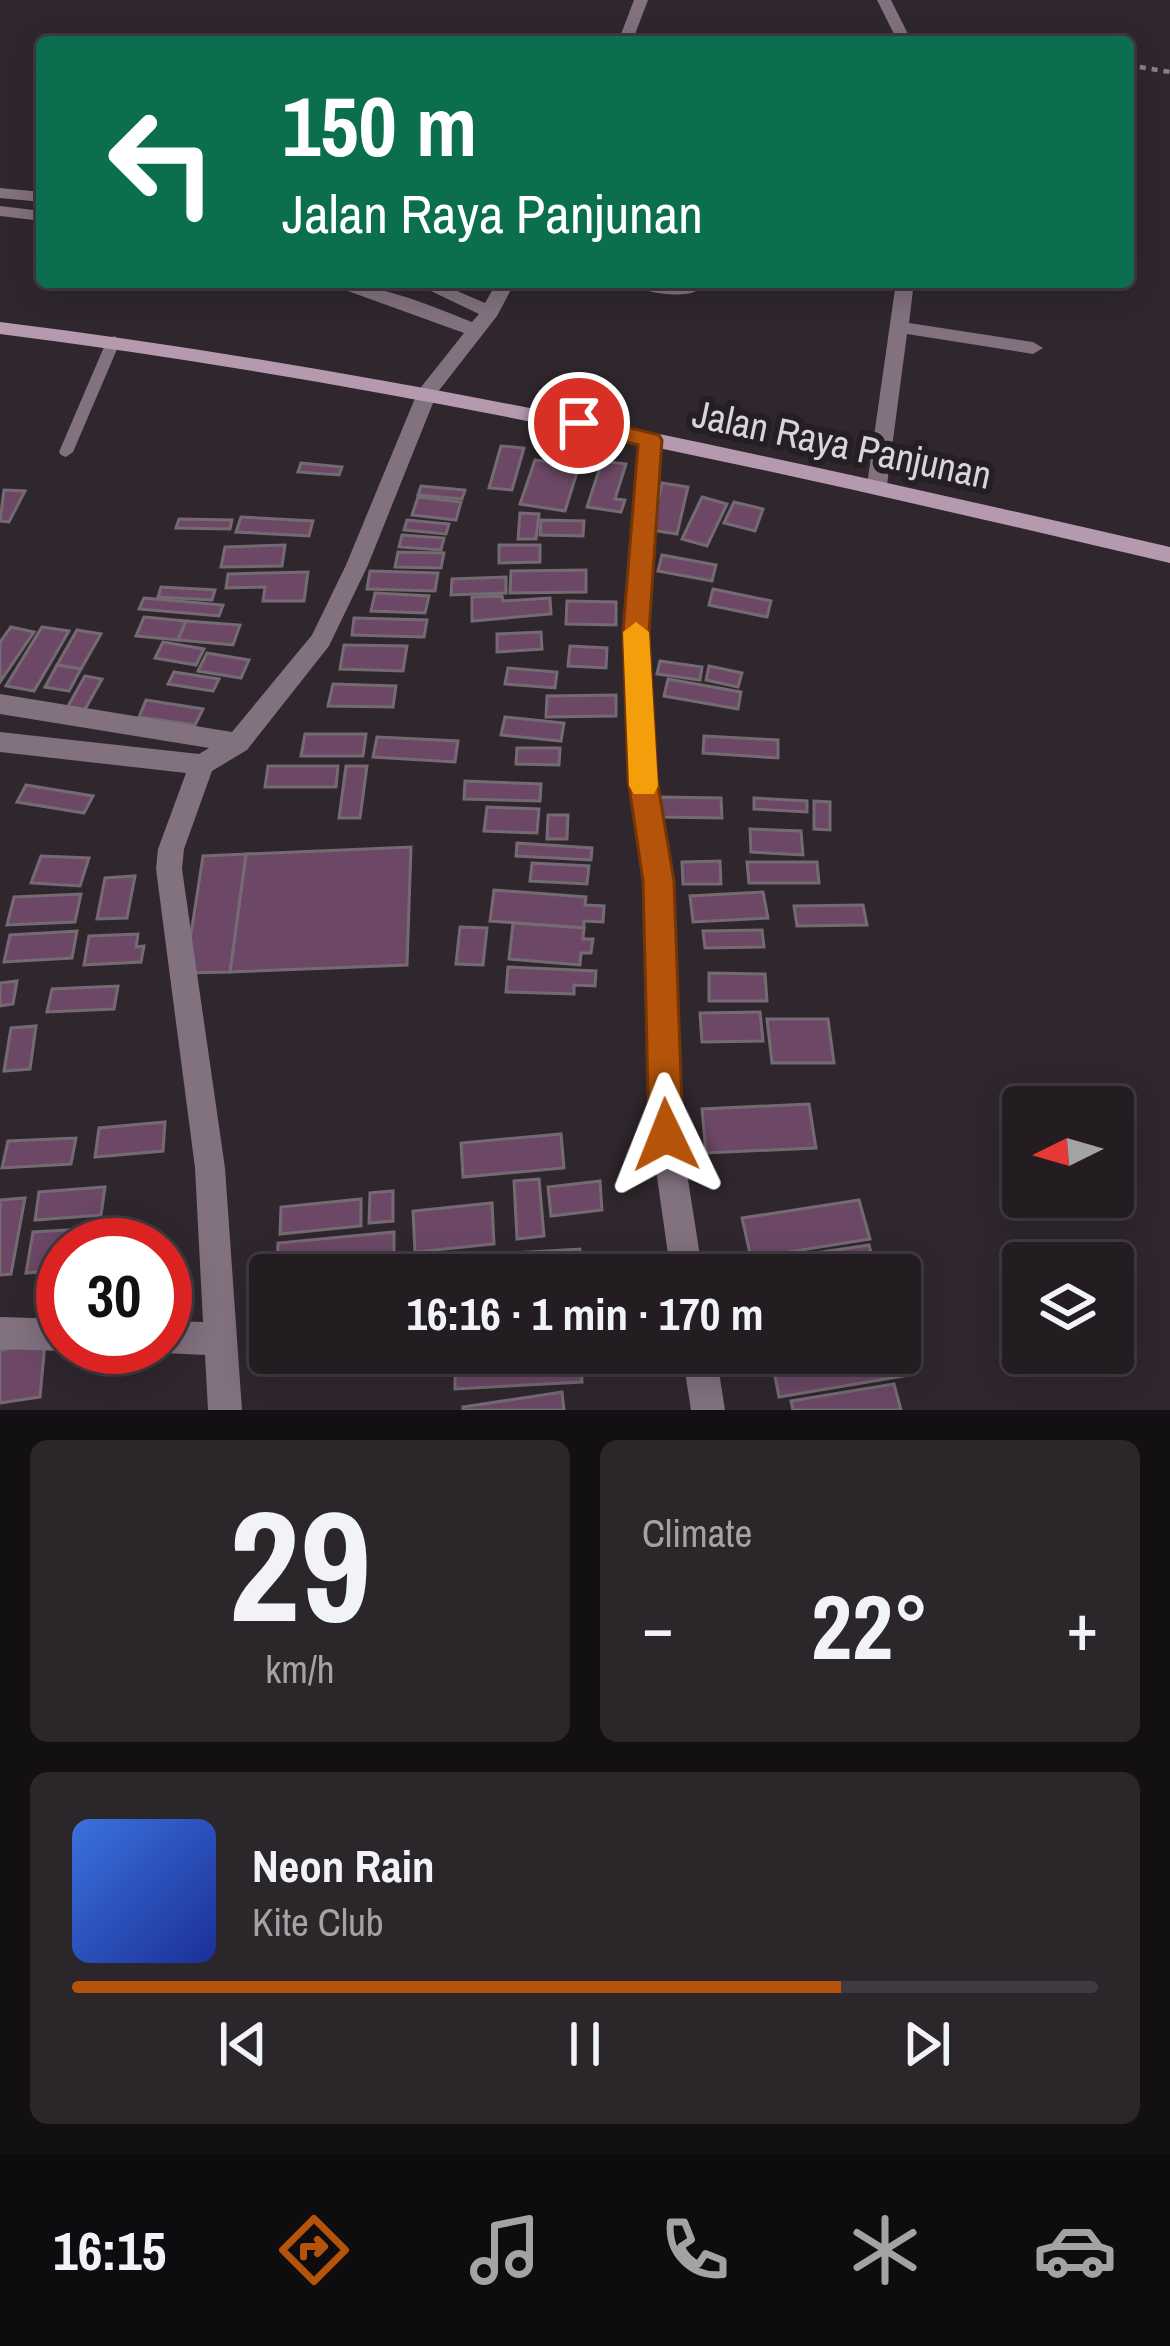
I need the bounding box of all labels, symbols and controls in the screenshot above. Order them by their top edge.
text: 150 m [282,69,477,182]
icon: left [84,84,240,240]
text: Jalan Raya Panjunan [282,177,703,250]
pin [528,372,630,474]
street label: Jalan Raya Panjunan [688,387,996,501]
icon: arrive [546,390,612,456]
position arrow [603,1072,729,1198]
north arrow [1002,1086,1134,1218]
map controls [1002,1086,1134,1374]
speed limit sign: 30 [36,1218,192,1374]
button: layers [1002,1242,1134,1374]
text: 16:16 · 1 min · 170 m [407,1283,763,1344]
text: 29 [229,1460,371,1670]
text: Climate [642,1507,752,1559]
text: 22° [811,1566,929,1687]
text: − [642,1582,674,1671]
text: + [1066,1582,1098,1671]
text: km/h [265,1643,335,1695]
text: Neon Rain [252,1835,434,1896]
text: Kite Club [252,1896,384,1948]
icon: previous [210,2011,276,2077]
icon: pause [552,2011,618,2077]
icon: next [894,2011,960,2077]
icon: directions [272,2208,356,2292]
icon: music [463,2208,547,2292]
icon: phone [653,2208,737,2292]
icon: climate [843,2208,927,2292]
icon: car [1033,2208,1117,2292]
text: 16:15 [53,2214,166,2287]

